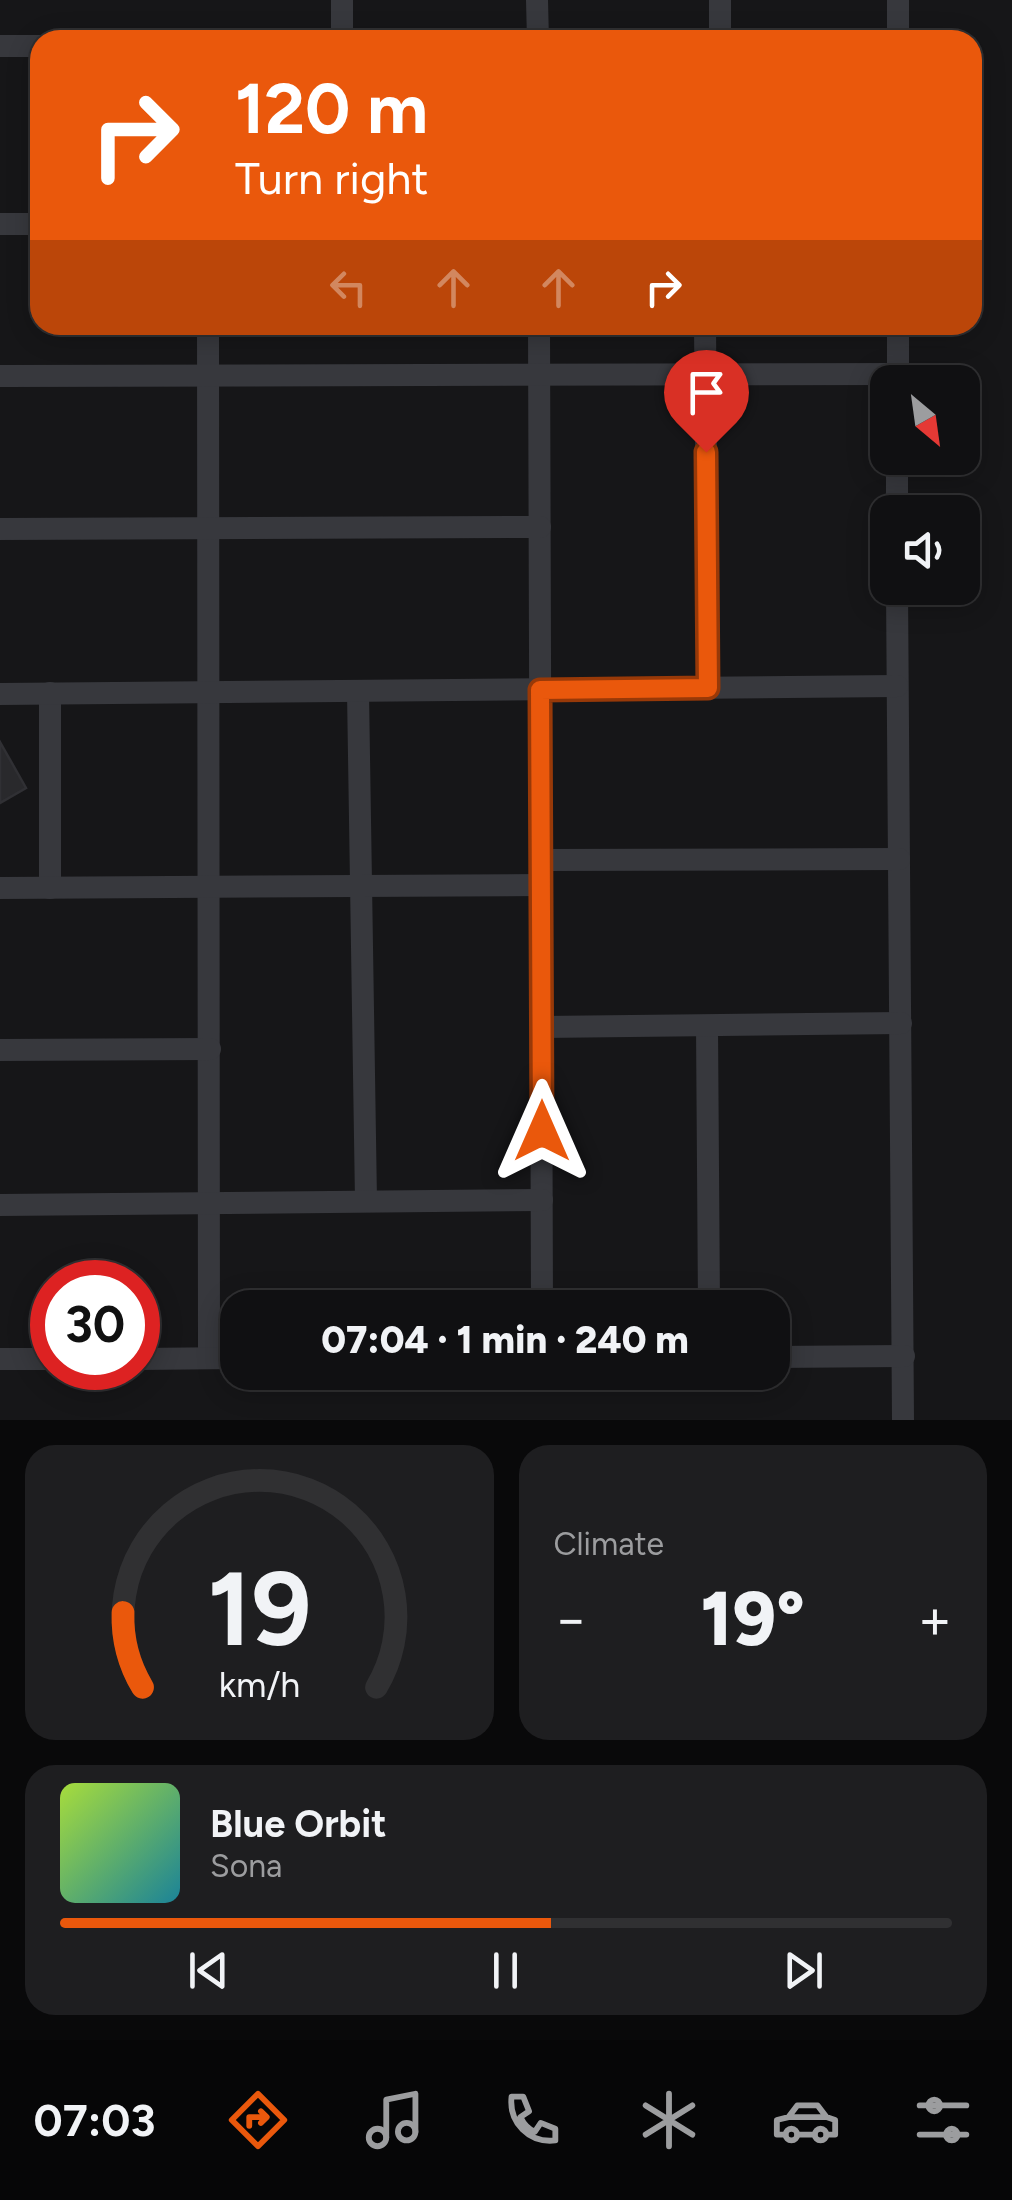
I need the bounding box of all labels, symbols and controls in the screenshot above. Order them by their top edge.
text: 120 m [235,66,428,151]
icon: right [70,70,200,200]
text: Turn right [235,151,428,205]
icon: left [321,260,376,315]
icon: ahead [426,260,481,315]
icon: ahead [531,260,586,315]
icon: right [636,260,691,315]
pin [664,350,749,453]
icon: arrive [679,365,734,420]
north arrow [870,365,980,475]
map controls [870,365,980,605]
button: sound [870,495,980,605]
position arrow [490,1079,594,1183]
speed limit sign: 30 [30,1260,160,1390]
text: 07:04 · 1 min · 240 m [321,1317,689,1363]
text: Climate [554,1525,664,1563]
text: 19 [207,1546,311,1671]
text: 19° [700,1574,805,1664]
text: − [554,1586,588,1652]
text: + [918,1586,952,1652]
text: km/h [218,1663,300,1706]
text: Blue Orbit [210,1801,386,1847]
text: Sona [210,1847,282,1885]
icon: previous [181,1943,236,1998]
icon: pause [478,1943,533,1998]
icon: next [776,1943,831,1998]
icon: directions [223,2085,293,2155]
icon: music [360,2085,430,2155]
icon: phone [497,2085,567,2155]
icon: climate [634,2085,704,2155]
icon: car [771,2085,841,2155]
icon: filters [908,2085,978,2155]
text: 07:03 [34,2093,155,2147]

